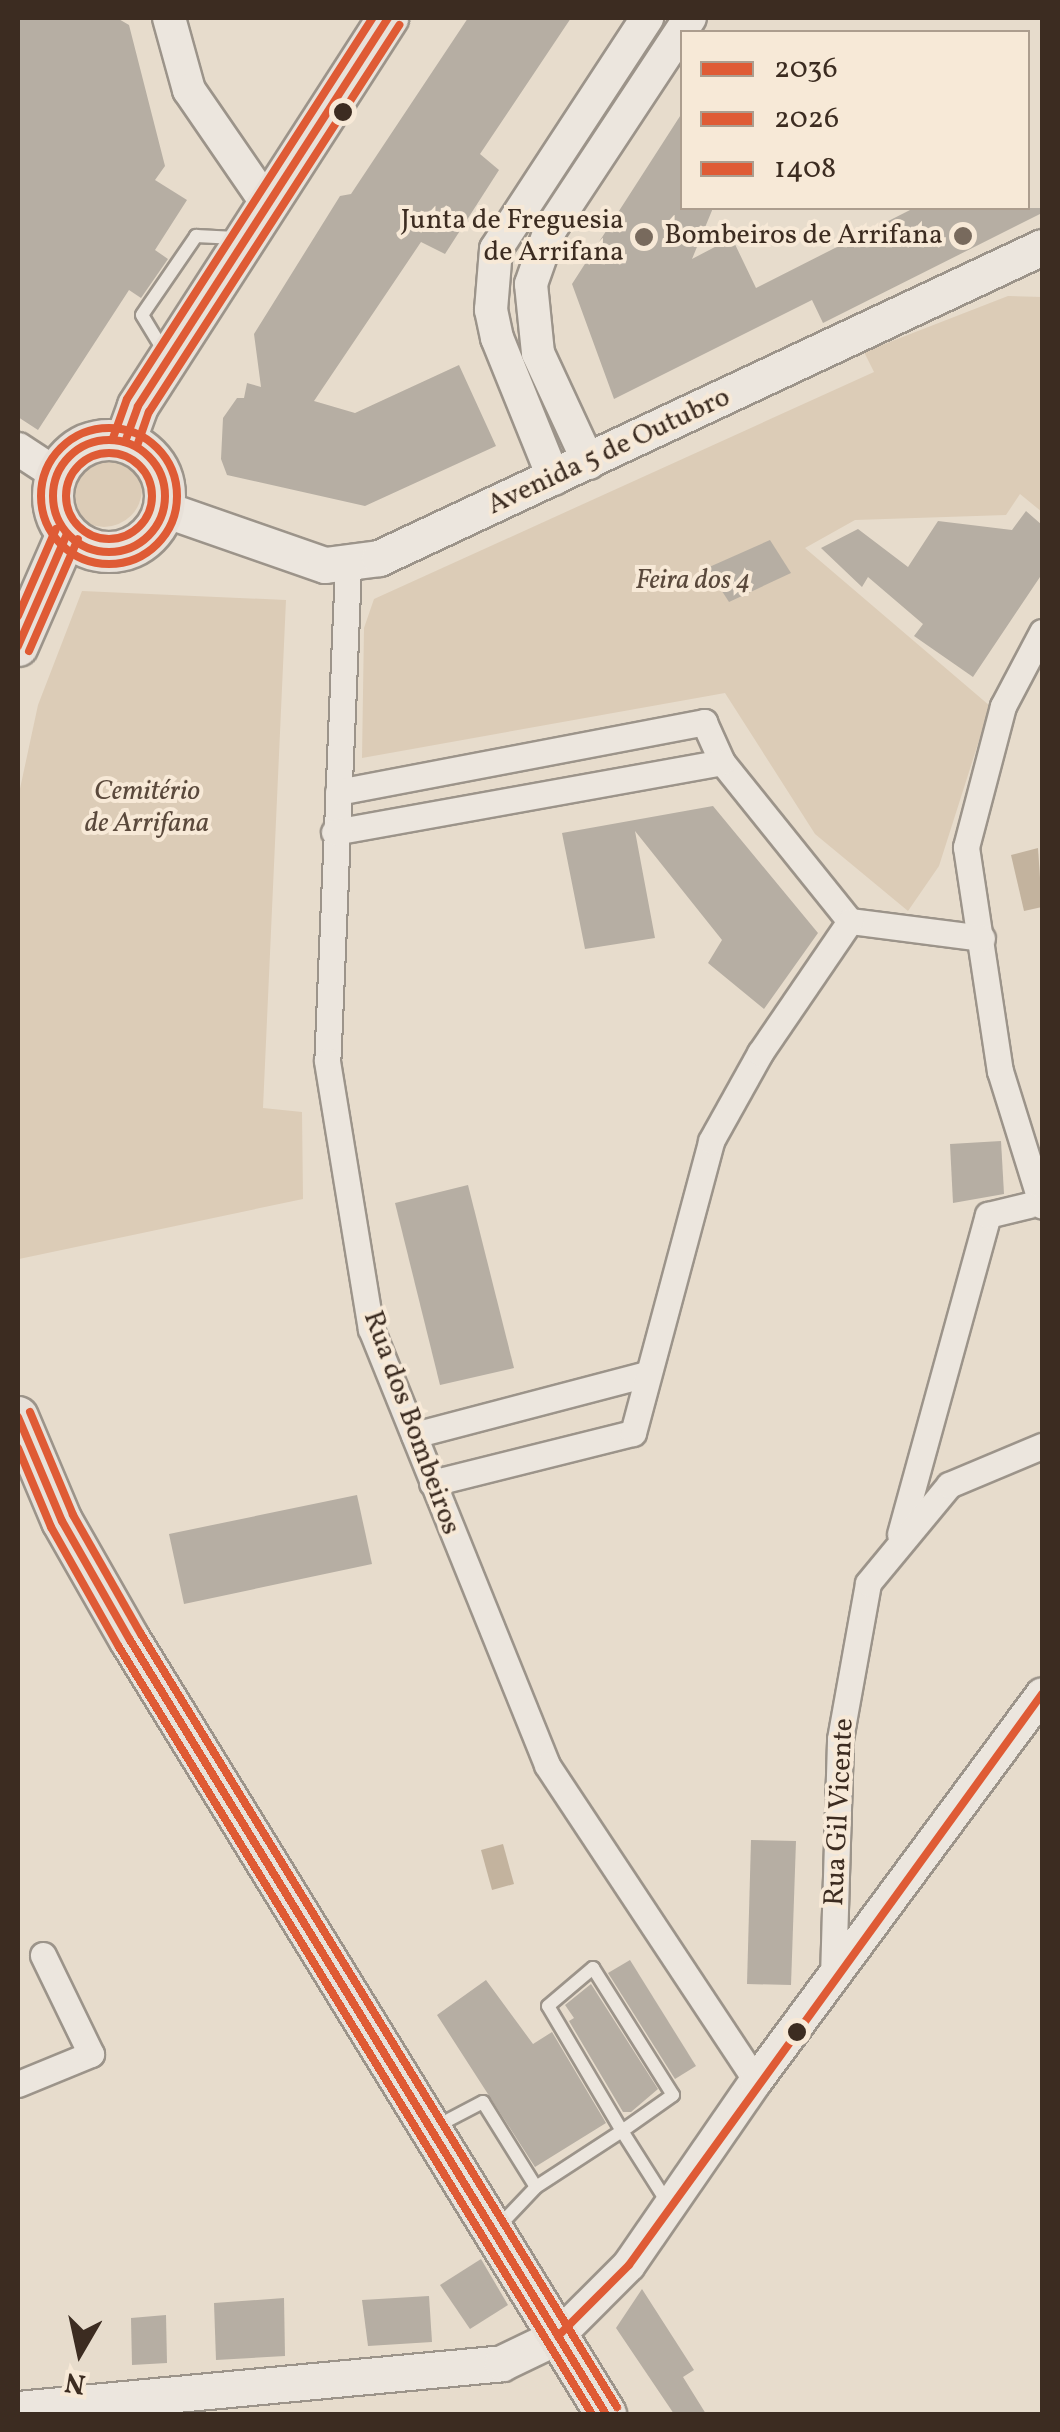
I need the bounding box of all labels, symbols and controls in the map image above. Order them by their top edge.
legend [680,30,1030,210]
text: 2036 [774,48,838,90]
text: 2026 [774,98,839,140]
unlabelled marker [333,102,353,122]
text: 1408 [774,148,836,190]
place label: Junta de Freguesia de Arrifana [401,204,624,270]
place label: Bombeiros de Arrifana [664,219,943,253]
marker: Bombeiros de Arrifana [952,225,974,247]
marker: Junta de Freguesia de Arrifana [633,226,655,248]
street label: Avenida 5 de Outubro [482,381,736,523]
park label: Feira dos 4 [635,564,751,598]
park label: Cemitério de Arrifana [85,775,209,841]
street label: Rua dos Bombeiros [355,1307,467,1539]
street label: Rua Gil Vicente [818,1717,862,1907]
unlabelled marker [787,2022,807,2042]
north arrow [30,2302,130,2402]
text: N [62,2361,88,2403]

